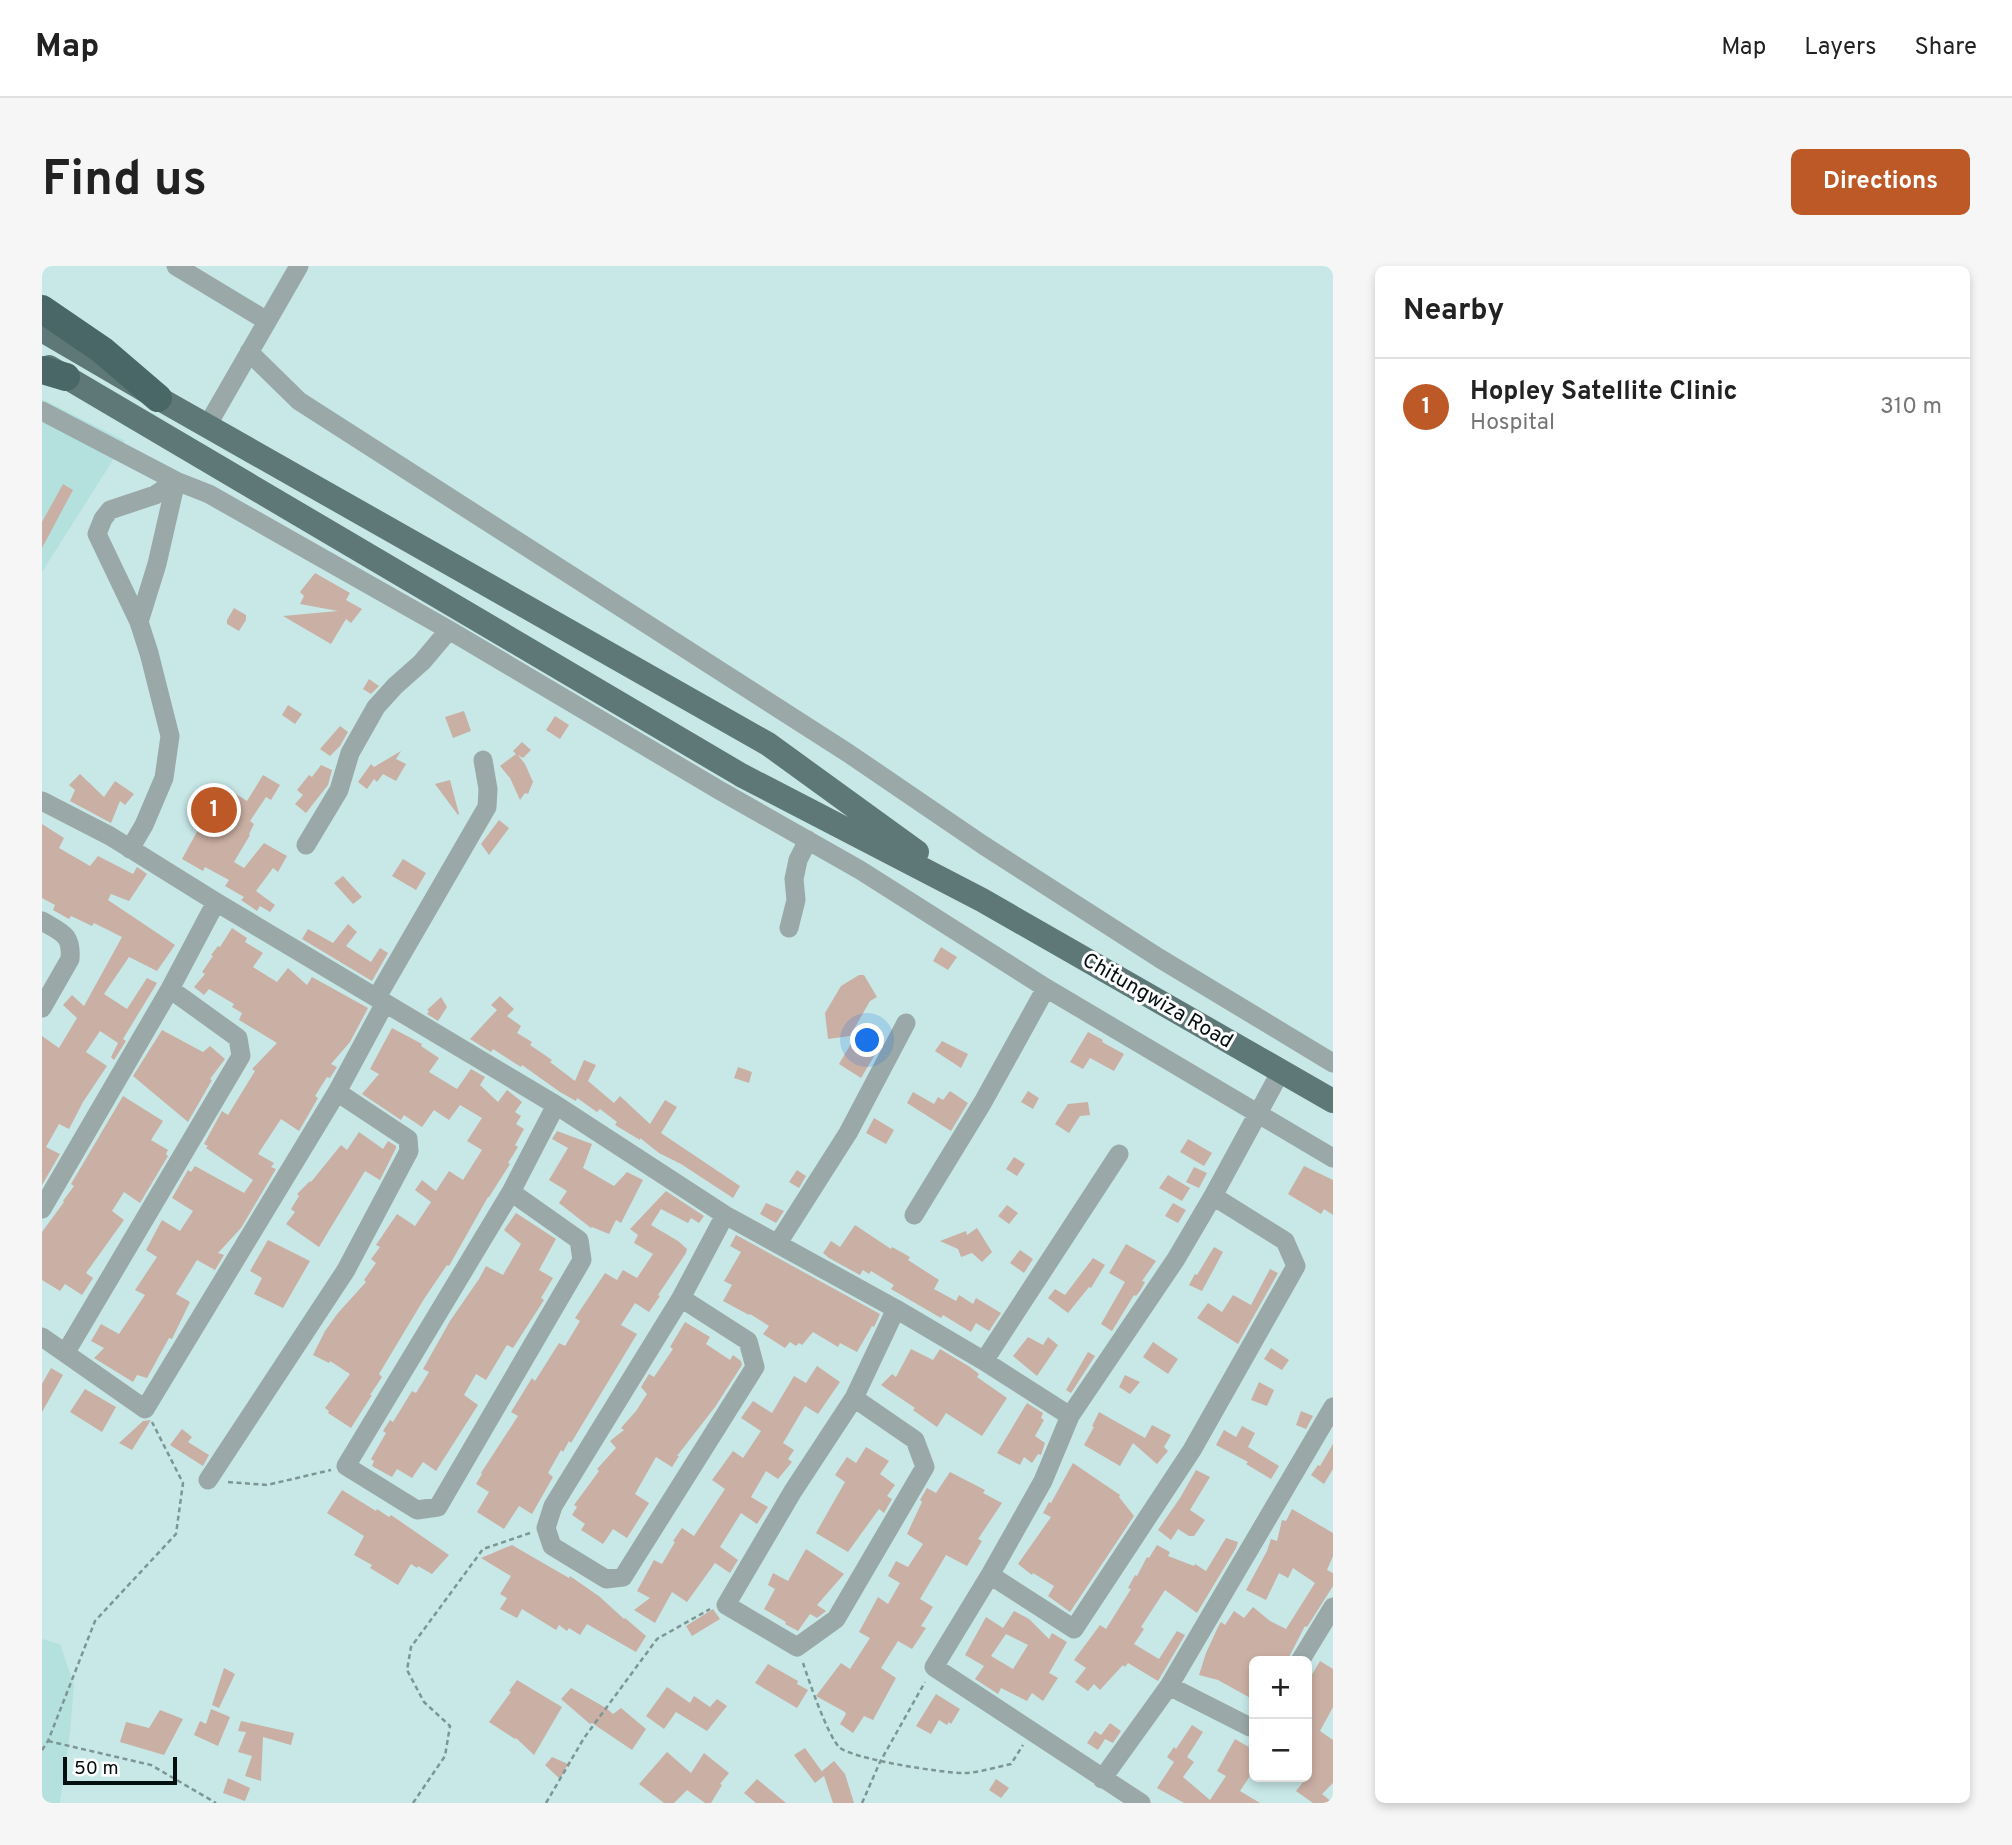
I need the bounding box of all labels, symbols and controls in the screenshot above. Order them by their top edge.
text: Map [35,27,99,69]
text: Map [1721,33,1766,63]
text: Layers [1804,33,1876,63]
text: Share [1914,33,1977,63]
button: Directions [1791,149,1970,215]
text: Find us [42,151,207,213]
text: Nearby [1403,293,1504,330]
text: Hopley Satellite Clinic [1470,376,1738,409]
text: 1 [1421,393,1431,422]
text: 310 m [1880,393,1942,422]
text: Hospital [1470,409,1555,438]
pin: 1 [191,784,237,836]
street label: Chitungwiza Road [1077,947,1237,1055]
your location [850,1023,884,1057]
map controls [1249,1656,1312,1782]
button: + [1249,1656,1312,1719]
button: − [1249,1719,1312,1782]
scale bar [63,1754,177,1786]
text: 50 m [74,1757,119,1781]

